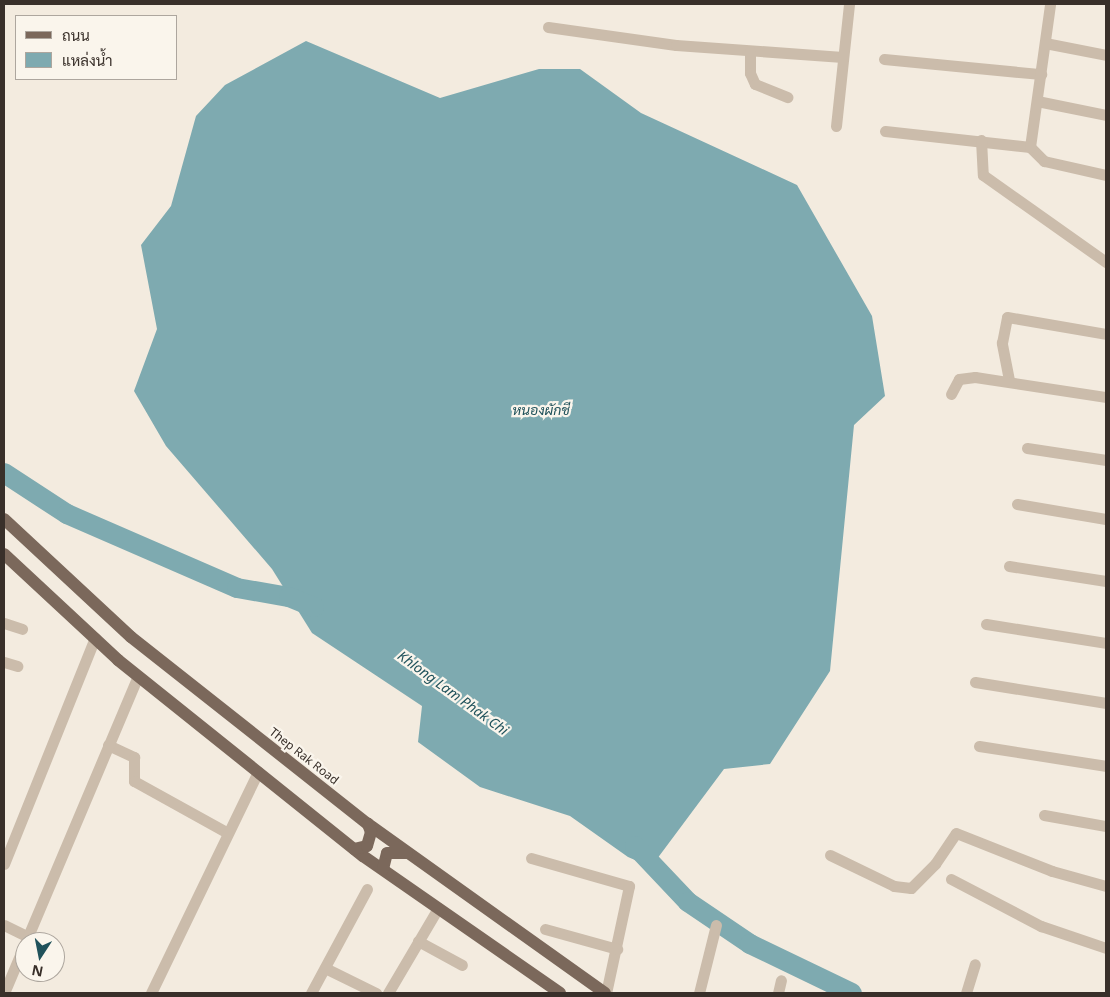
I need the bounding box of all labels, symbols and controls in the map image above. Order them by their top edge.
legend [15,15,178,80]
text: ถนน [62,25,90,45]
text: แหล่งน้ำ [62,50,113,70]
water label: หนองผักชี [512,402,570,418]
water label: Khlong Lam Phak Chi [395,647,511,739]
street label: Thep Rak Road [267,724,341,788]
north arrow [15,932,65,982]
text: N [30,961,45,982]

